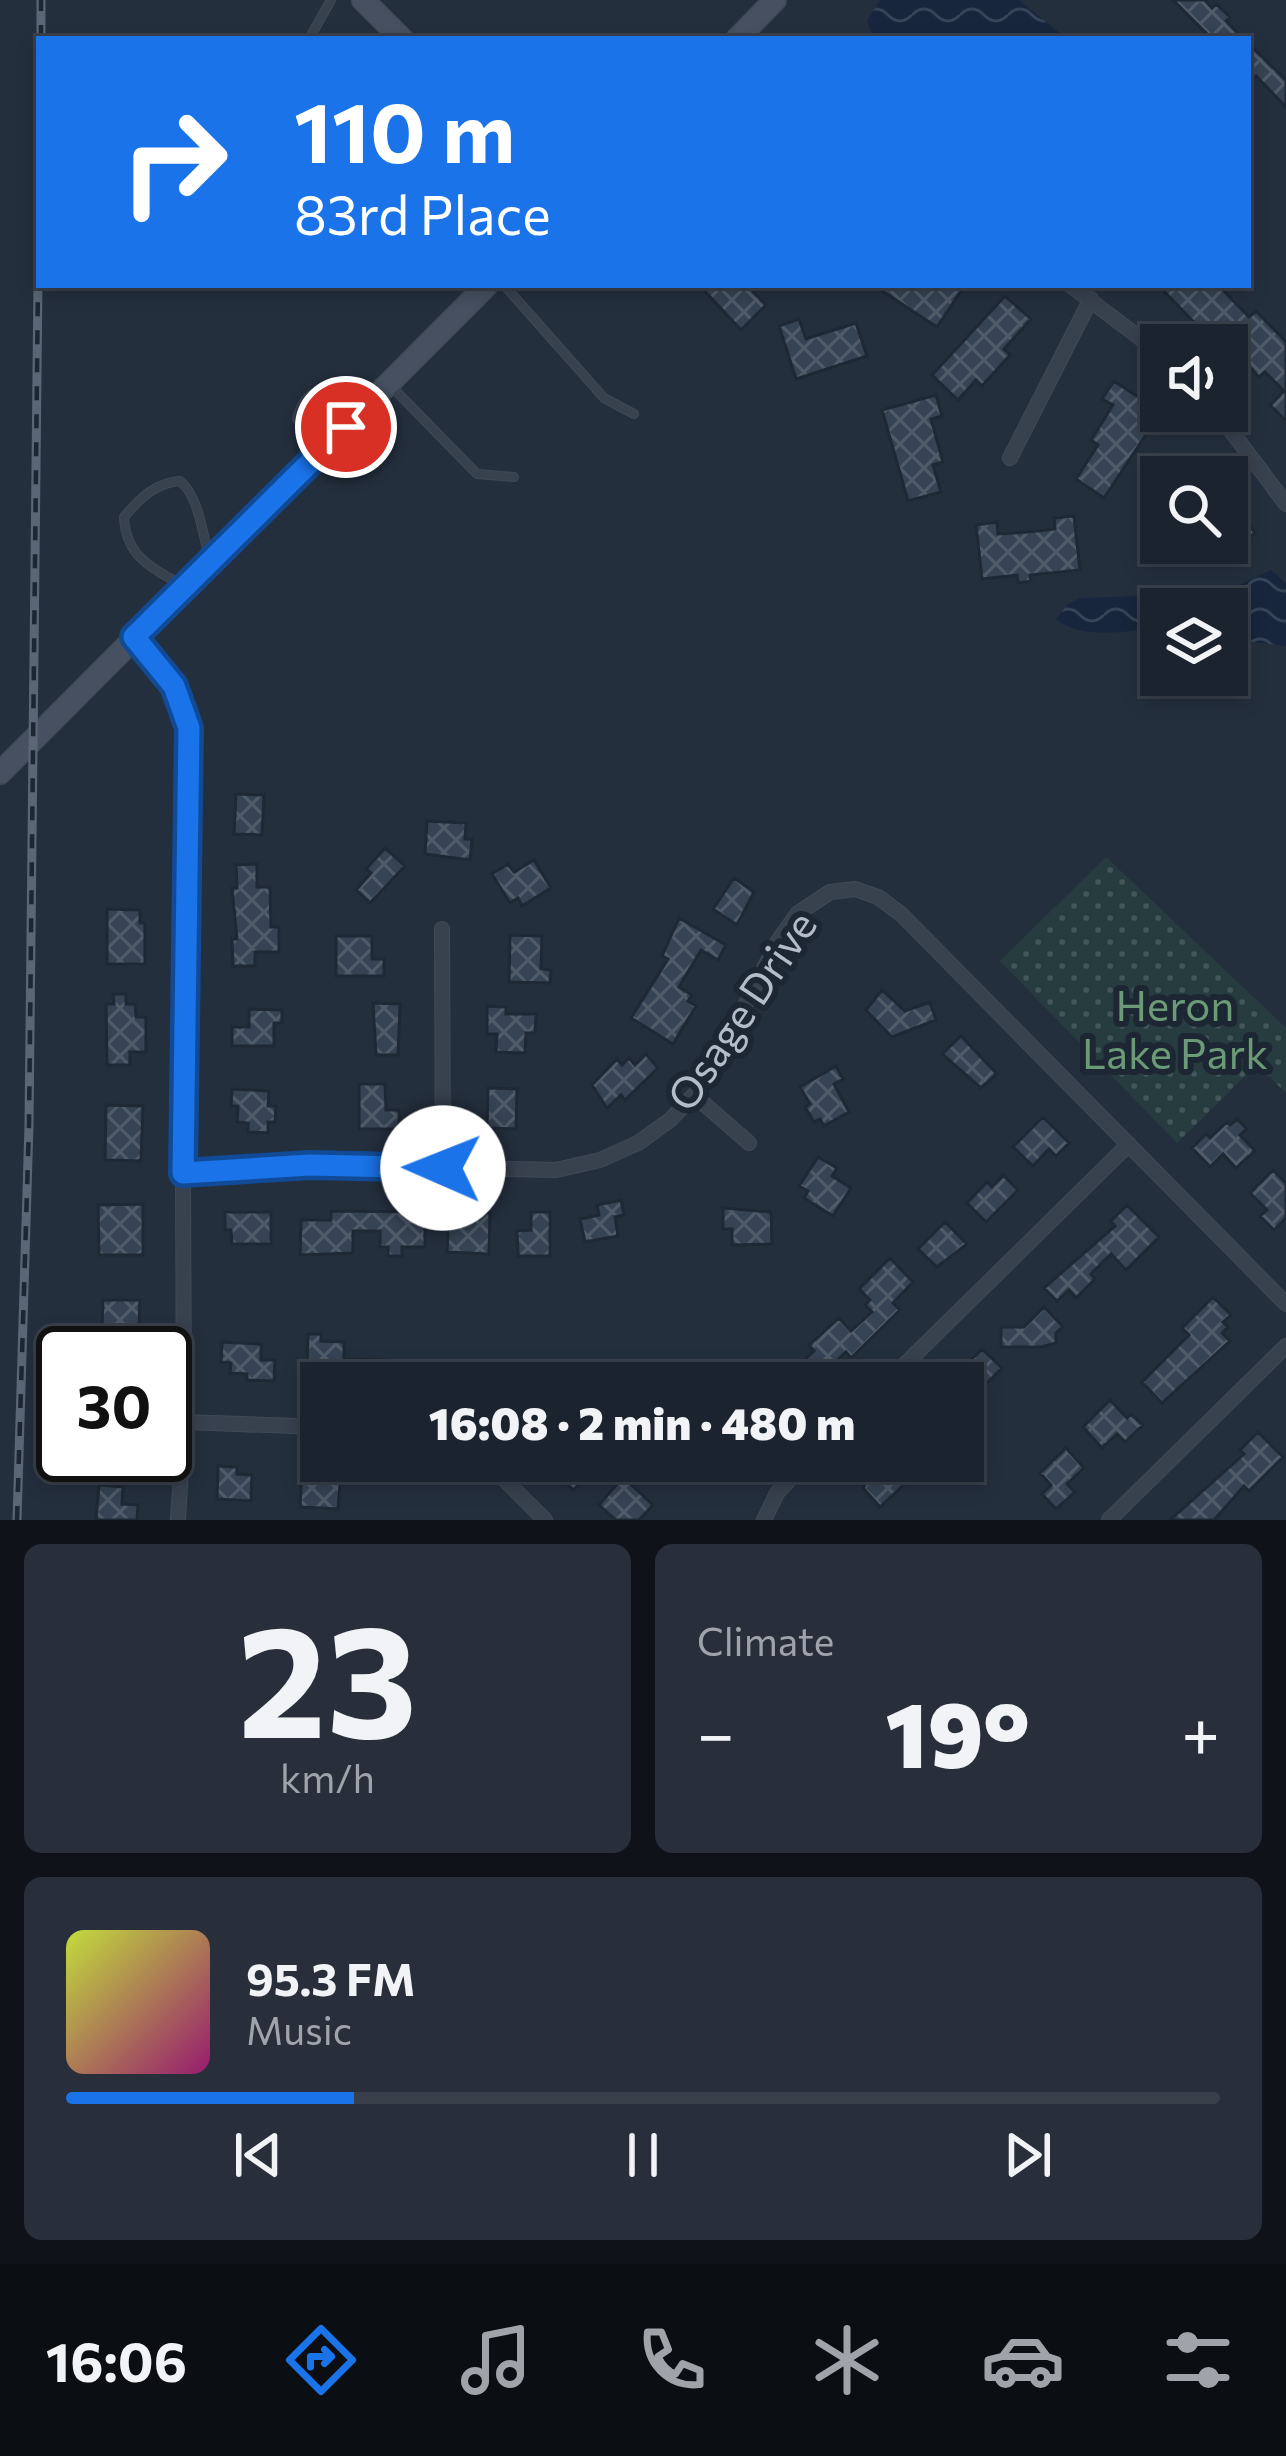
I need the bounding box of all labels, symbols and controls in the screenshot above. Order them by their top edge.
text: 110 m [294,78,515,180]
icon: right [96,84,252,240]
text: 83rd Place [294,180,551,246]
map controls [1140,324,1248,696]
button: sound [1140,324,1248,432]
pin [295,376,397,478]
icon: arrive [313,394,379,460]
button: search [1140,456,1248,564]
button: layers [1140,588,1248,696]
street label: Osage Drive [655,900,826,1120]
park label: Heron Lake Park [1082,978,1268,1078]
position arrow [380,1105,506,1231]
speed limit sign: 30 [36,1326,192,1482]
text: 16:08 · 2 min · 480 m [429,1394,855,1449]
text: 23 [238,1579,417,1770]
text: Climate [697,1616,834,1664]
text: 19° [886,1676,1030,1787]
text: − [697,1691,735,1772]
text: + [1181,1691,1220,1772]
text: km/h [280,1753,375,1801]
text: 95.3 FM [246,1950,415,2005]
text: Music [246,2005,352,2053]
icon: previous [225,2122,291,2188]
icon: pause [610,2122,676,2188]
icon: next [995,2122,1061,2188]
icon: directions [279,2318,363,2402]
icon: music [454,2318,538,2402]
icon: phone [630,2318,714,2402]
icon: climate [805,2318,889,2402]
icon: car [981,2318,1065,2402]
icon: filters [1156,2318,1240,2402]
text: 16:06 [46,2327,187,2393]

